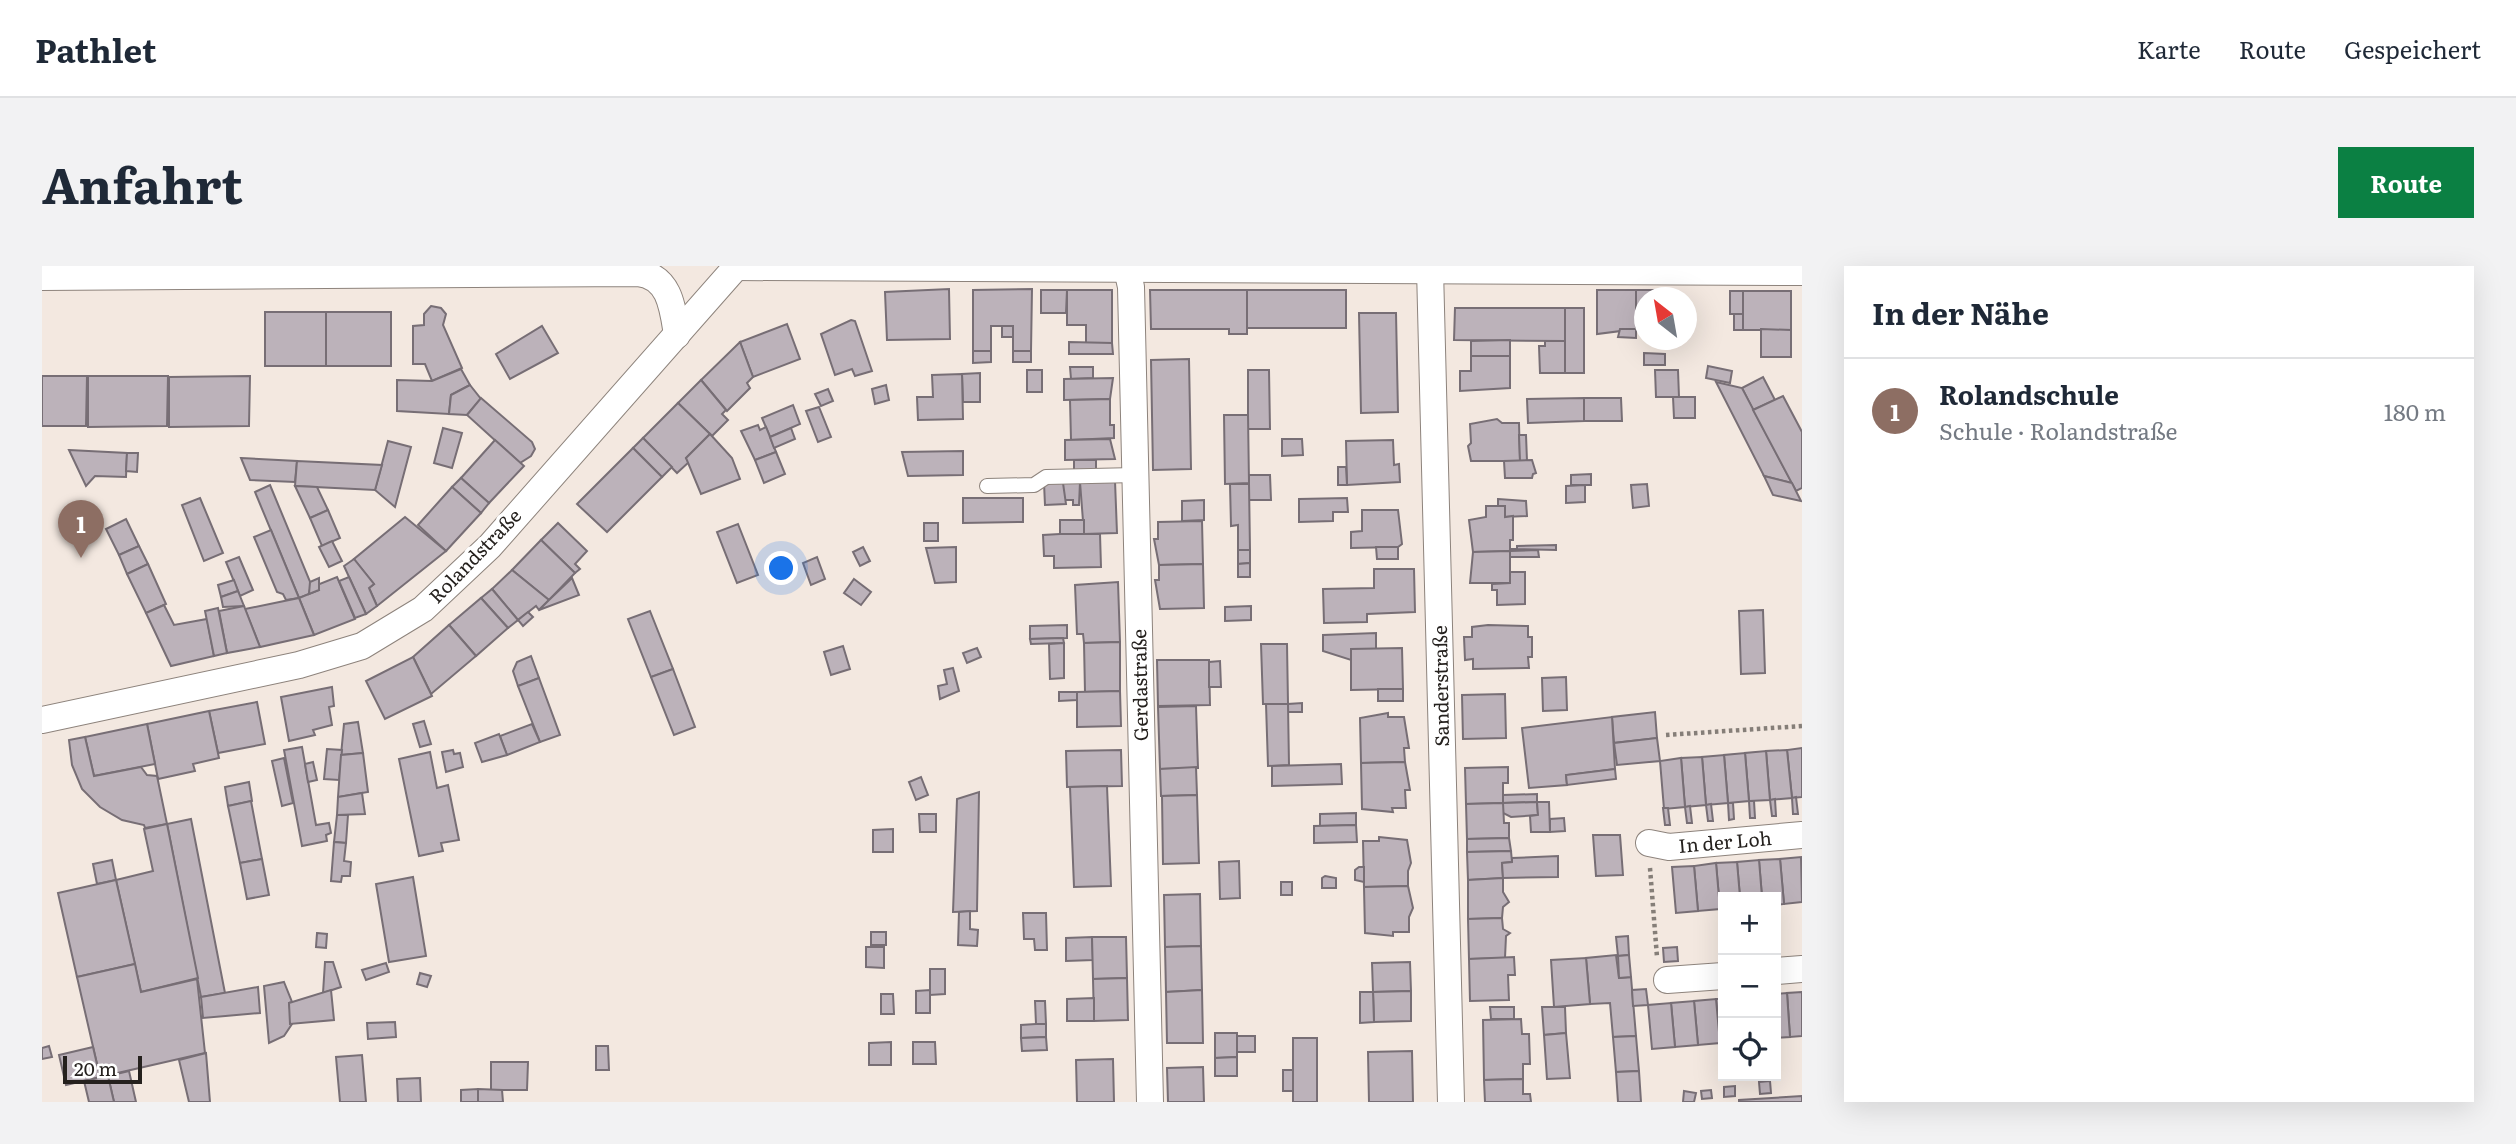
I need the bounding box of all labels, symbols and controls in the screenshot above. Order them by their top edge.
text: Pathlet [35,24,156,73]
text: Karte [2137,31,2201,66]
text: Route [2239,31,2306,66]
text: Gespeichert [2344,31,2481,66]
text: Anfahrt [42,146,243,219]
button: Route [2338,147,2474,218]
north arrow [1634,287,1697,350]
text: In der Nähe [1872,290,2049,334]
text: Rolandschule [1939,374,2119,413]
text: 1 [1890,394,1900,428]
text: 180 m [2384,394,2446,428]
text: Schule · Rolandstraße [1939,413,2178,447]
pin: 1 [58,500,104,558]
street label: Rolandstraße [422,502,527,609]
your location [764,551,798,585]
street label: Sanderstraße [1425,625,1455,747]
street label: Gerdastraße [1124,629,1154,741]
street label: In der Loh [1677,823,1773,859]
map controls [1718,892,1781,1081]
button: + [1718,892,1781,955]
button: − [1718,955,1781,1018]
button: locate [1718,1018,1781,1081]
scale bar [63,1053,142,1085]
text: 20 m [74,1054,117,1082]

